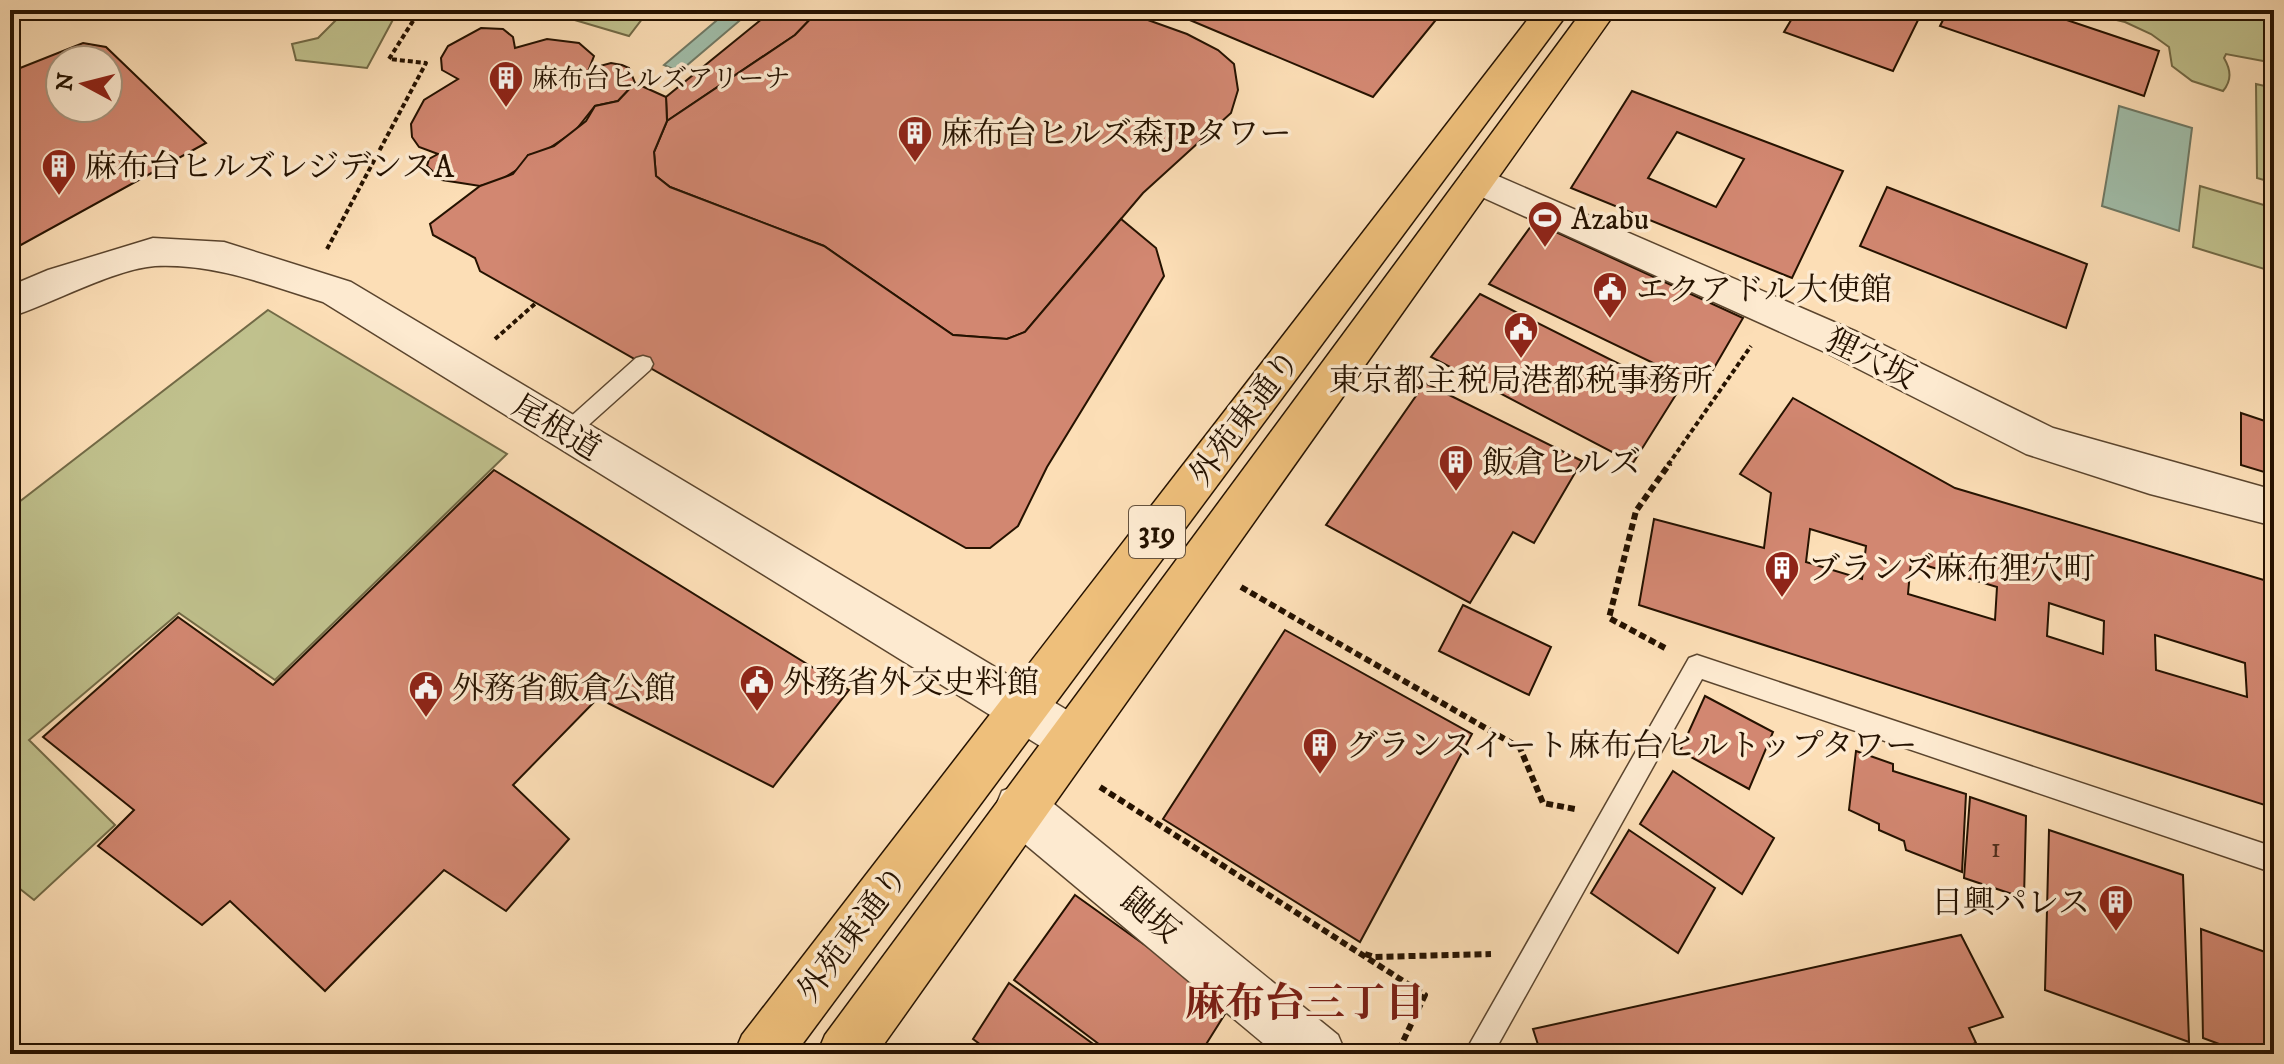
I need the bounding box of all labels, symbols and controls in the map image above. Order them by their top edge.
north arrow [44,44,124,124]
building icon: 麻布台ヒルズアリーナ [487,59,525,109]
place label: 麻布台ヒルズアリーナ [532,63,790,96]
text: N [51,71,80,92]
building icon: 麻布台ヒルズ森JPタワー [896,114,934,164]
place label: 麻布台ヒルズ森JPタワー [941,115,1292,155]
building icon: 麻布台ヒルズレジデンスA [40,147,78,197]
place label: 麻布台ヒルズレジデンスA [85,148,455,188]
sports icon: Azabu [1526,199,1564,249]
place label: Azabu [1571,200,1649,240]
public building icon: エクアドル大使館 [1591,270,1629,320]
place label: エクアドル大使館 [1636,271,1892,311]
public building icon: 東京都主税局港都税事務所 [1502,310,1540,360]
street label: 狸穴坂 [1818,321,1922,399]
street label: 外苑東通り [1181,342,1310,494]
place label: 東京都主税局港都税事務所 [1329,362,1713,402]
street label: 尾根道 [505,387,607,471]
building icon: 飯倉ヒルズ [1437,443,1475,493]
place label: 飯倉ヒルズ [1482,444,1641,484]
road number: 319 [1129,506,1185,558]
building icon: ブランズ麻布狸穴町 [1763,549,1801,599]
place label: ブランズ麻布狸穴町 [1808,550,2095,590]
public building icon: 外務省外交史料館 [738,663,776,713]
place label: 外務省外交史料館 [783,664,1039,704]
public building icon: 外務省飯倉公館 [407,669,445,719]
place label: 外務省飯倉公館 [452,670,676,710]
building icon: グランスイート麻布台ヒルトップタワー [1301,726,1339,776]
place label: グランスイート麻布台ヒルトップタワー [1346,727,1917,767]
house number: 1 [1991,831,2001,866]
street label: 外苑東通り [789,858,918,1010]
street label: 鼬坂 [1112,881,1187,952]
building icon: 日興パレス [2097,883,2135,933]
place label: 日興パレス [1931,884,2090,924]
district label: 麻布台三丁目 [1185,980,1425,1030]

